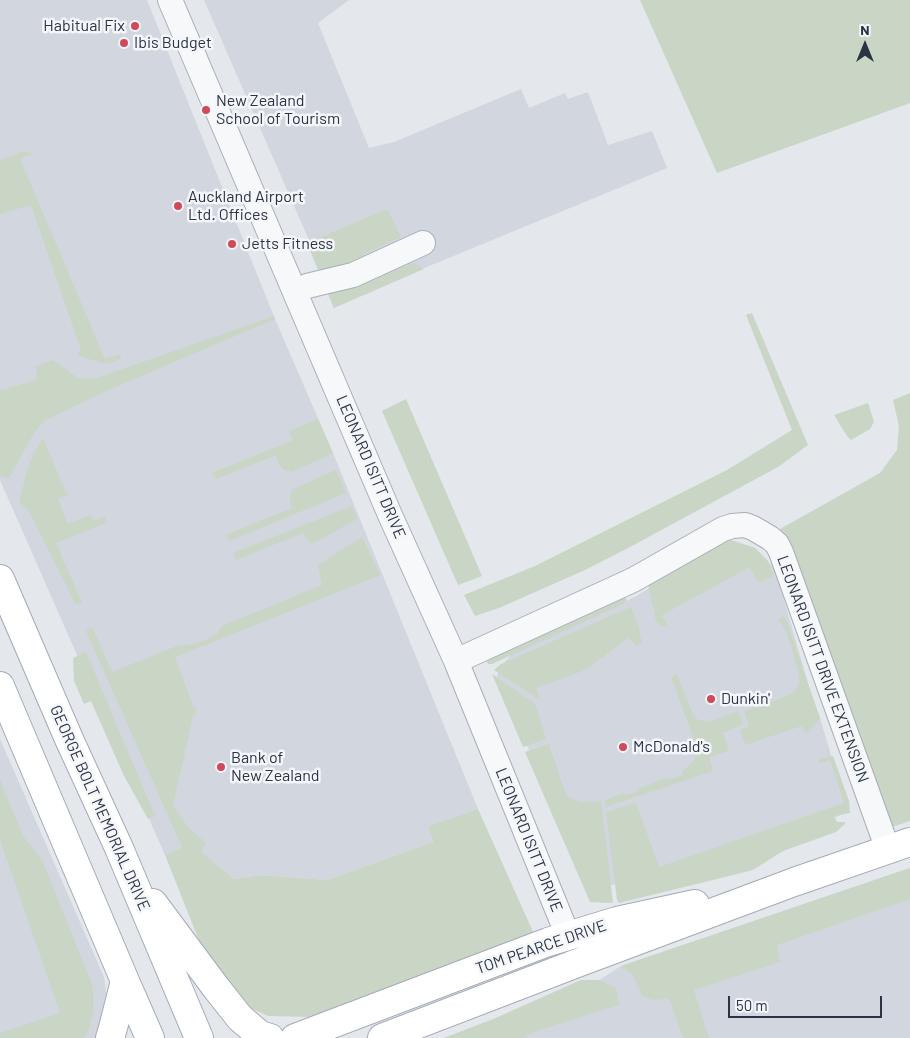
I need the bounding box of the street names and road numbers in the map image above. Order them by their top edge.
street label: LEONARD ISITT DRIVE [332,392,410,542]
street label: LEONARD ISITT DRIVE EXTENSION [773,553,873,785]
street label: GEORGE BOLT MEMORIAL DRIVE [46,702,154,914]
street label: LEONARD ISITT DRIVE [491,765,567,915]
street label: TOM PEARCE DRIVE [473,916,609,978]

